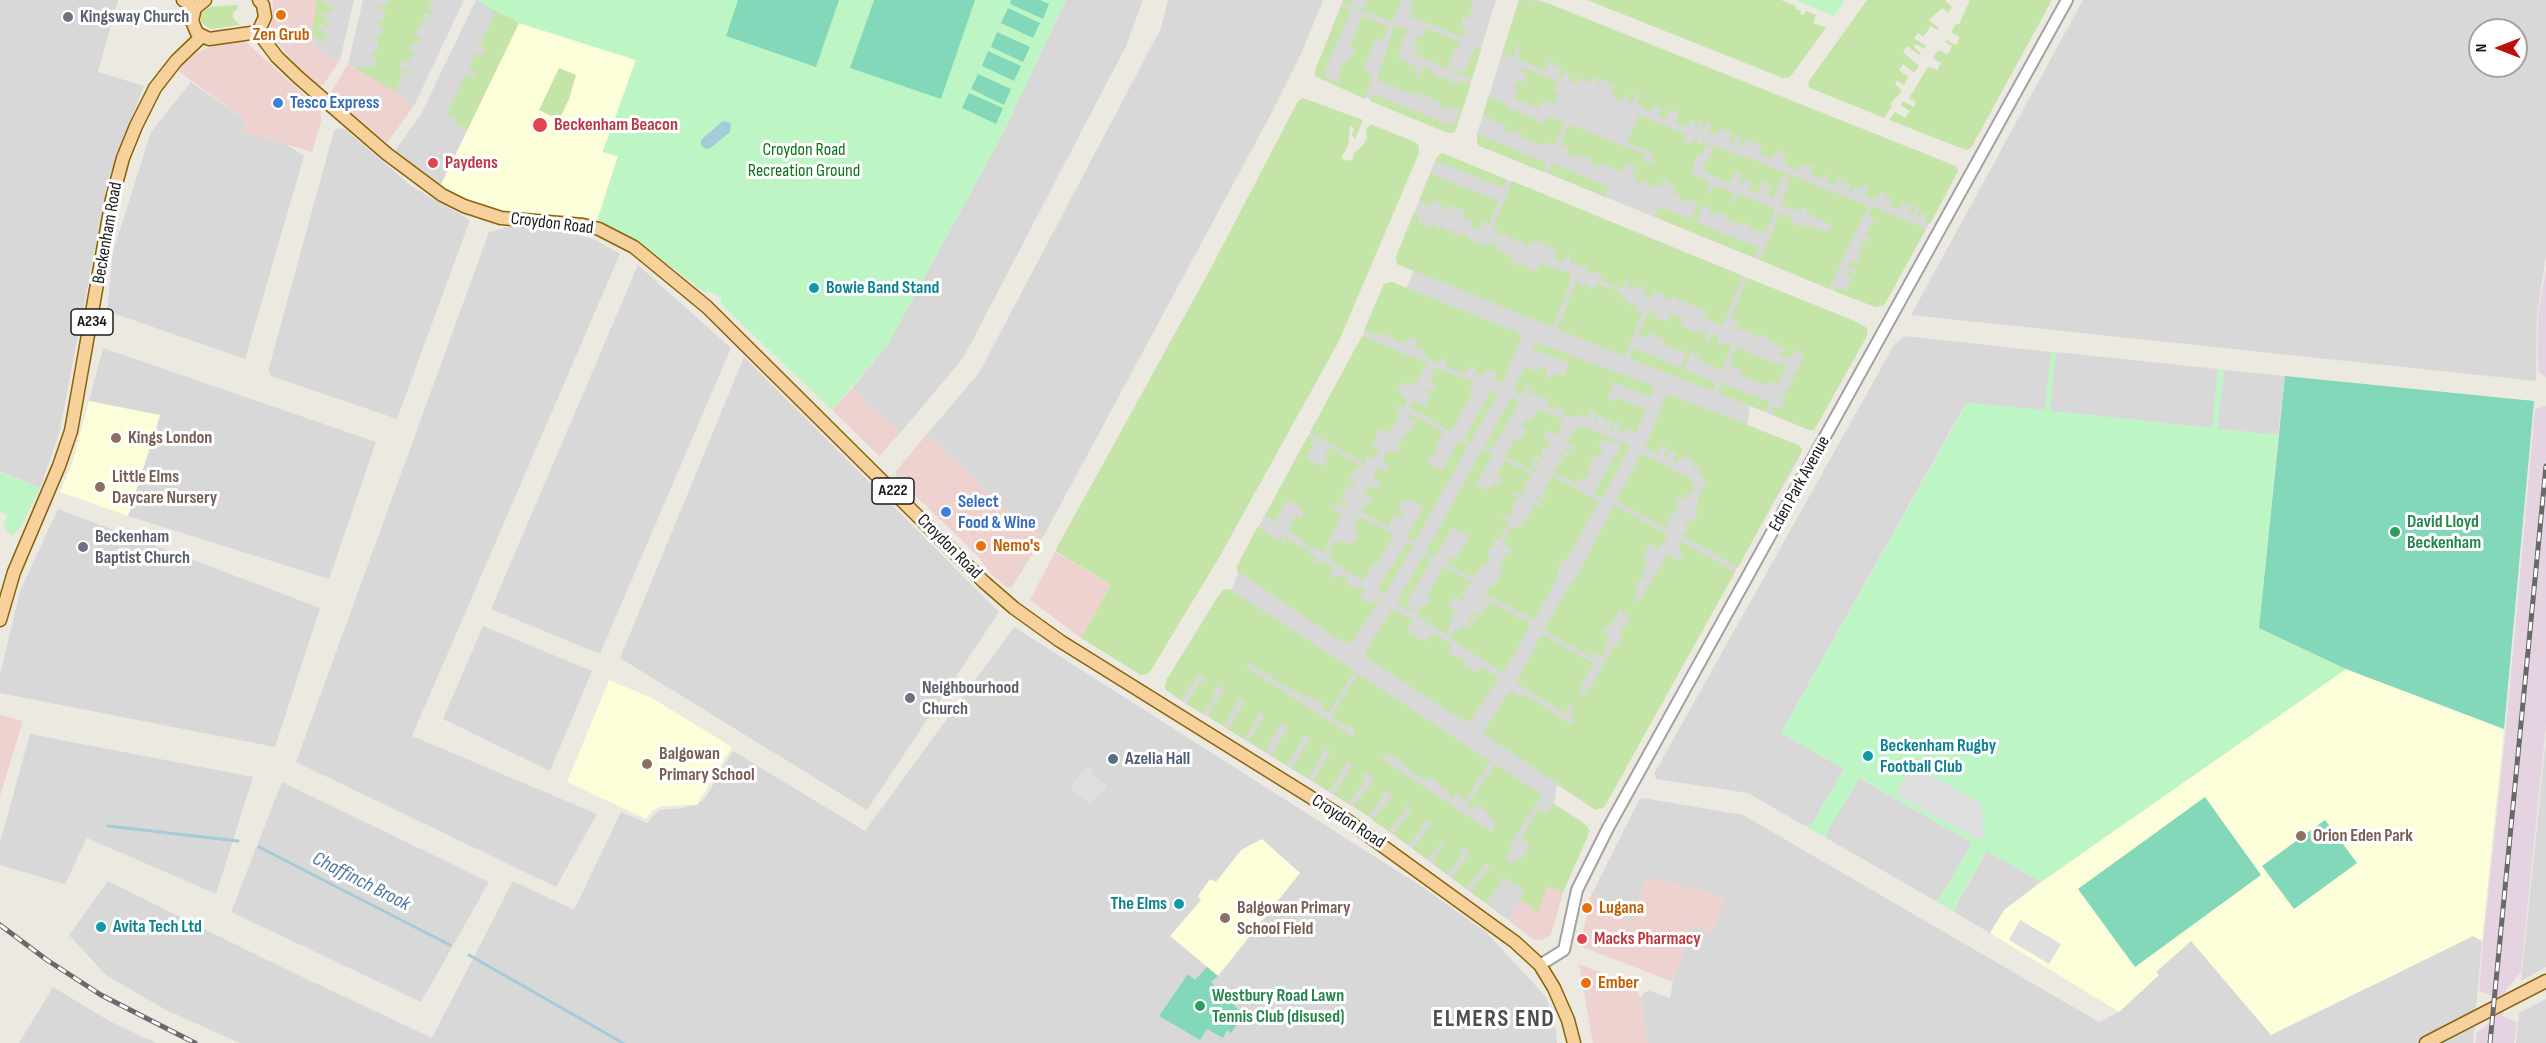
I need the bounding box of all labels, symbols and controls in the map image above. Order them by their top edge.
place label: Kingsway Church [80,6,189,28]
marker: Zen Grub [274,8,288,22]
marker: Kingsway Church [61,10,75,24]
north arrow [2468,18,2528,78]
place label: Zen Grub [253,24,309,46]
text: N [2472,44,2491,52]
place label: Tesco Express [290,92,379,114]
marker: Tesco Express [271,96,285,110]
place label: Beckenham Beacon [554,114,678,136]
marker: Beckenham Beacon [531,116,549,134]
park label: Croydon Road Recreation Ground [748,139,860,182]
place label: Paydens [445,152,498,174]
marker: Paydens [426,156,440,170]
street label: Beckenham Road [88,180,128,286]
street label: Croydon Road [509,208,595,240]
place label: Bowie Band Stand [826,277,939,299]
marker: Bowie Band Stand [807,281,821,295]
road number: A234 [71,309,113,335]
place label: Kings London [128,427,212,449]
marker: Kings London [109,431,123,445]
street label: Eden Park Avenue [1765,432,1835,536]
place label: Little Elms Daycare Nursery [112,466,217,508]
road number: A222 [872,478,914,504]
marker: Little Elms Daycare Nursery [93,480,107,494]
place label: Select Food & Wine [958,491,1036,534]
marker: Select Food & Wine [939,505,953,519]
street label: Croydon Road [912,510,986,584]
place label: David Lloyd Beckenham [2407,511,2481,554]
marker: David Lloyd Beckenham [2388,525,2402,539]
place label: Beckenham Baptist Church [95,526,190,568]
place label: Nemo's [993,535,1040,557]
marker: Nemo's [974,539,988,553]
marker: Beckenham Baptist Church [76,540,90,554]
place label: Neighbourhood Church [922,677,1019,720]
marker: Neighbourhood Church [903,691,917,705]
place label: Beckenham Rugby Football Club [1880,735,1996,777]
place label: Balgowan Primary School [659,743,755,786]
place label: Azelia Hall [1125,748,1190,770]
marker: Beckenham Rugby Football Club [1861,749,1875,763]
marker: Azelia Hall [1106,752,1120,766]
marker: Balgowan Primary School [640,757,654,771]
street label: Croydon Road [1307,790,1389,854]
place label: Orion Eden Park [2313,825,2413,847]
marker: Orion Eden Park [2294,829,2308,843]
water label: Chaffinch Brook [308,847,414,917]
place label: The Elms [1110,893,1167,915]
marker: The Elms [1172,897,1186,911]
place label: Balgowan Primary School Field [1237,897,1351,940]
place label: Lugana [1599,897,1644,919]
marker: Lugana [1580,901,1594,915]
marker: Balgowan Primary School Field [1218,911,1232,925]
place label: Avita Tech Ltd [113,916,202,938]
marker: Avita Tech Ltd [94,920,108,934]
place label: Macks Pharmacy [1594,928,1701,950]
marker: Macks Pharmacy [1575,932,1589,946]
place label: Ember [1598,972,1639,994]
marker: Ember [1579,976,1593,990]
place label: Westbury Road Lawn Tennis Club (disused) [1212,985,1345,1028]
marker: Westbury Road Lawn Tennis Club (disused) [1193,999,1207,1013]
district label: ELMERS END [1433,1006,1555,1034]

